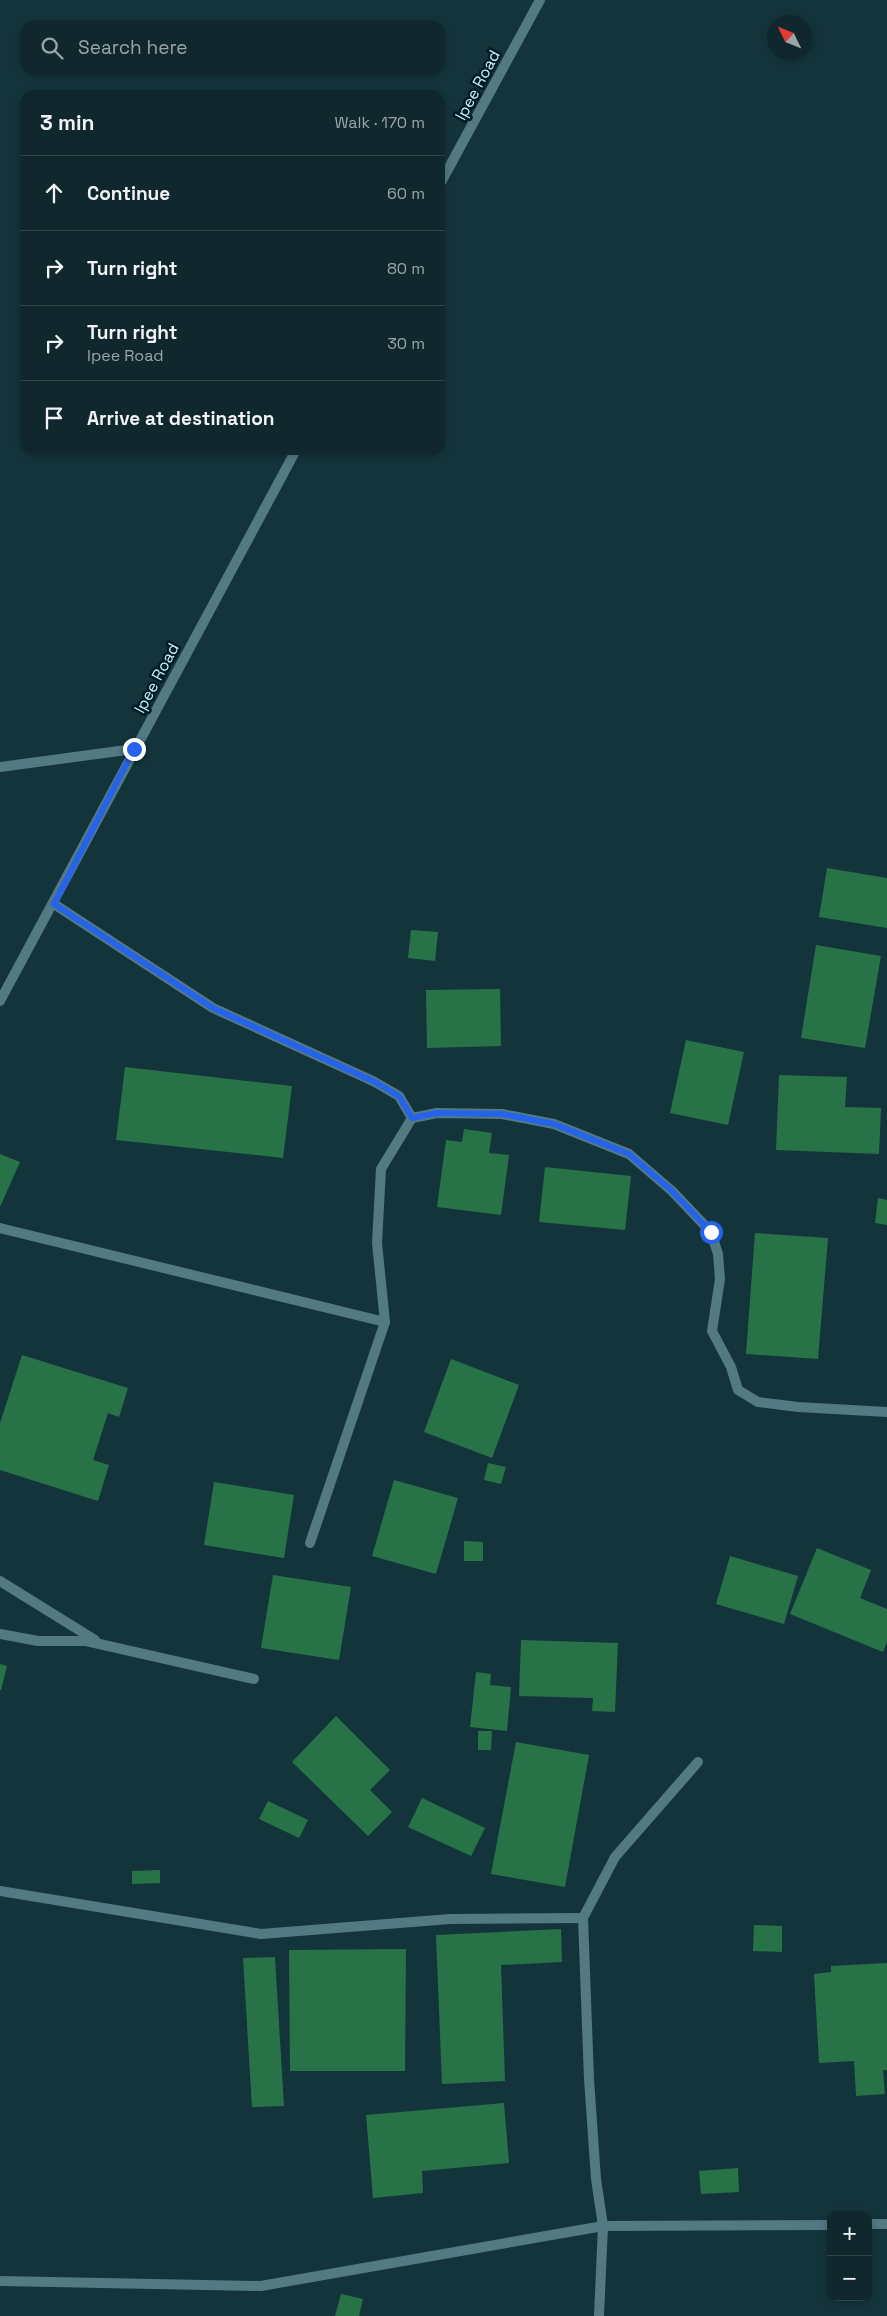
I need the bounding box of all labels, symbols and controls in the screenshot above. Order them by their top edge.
north arrow [767,15,812,60]
search box [20,20,445,75]
icon: search [38,34,66,62]
text: Search here [78,35,188,60]
street label: Ipee Road [450,47,505,124]
text: 3 min [40,109,95,136]
text: Walk · 170 m [335,112,425,133]
icon: ahead [40,179,68,207]
text: Continue [87,181,170,206]
text: 60 m [387,183,425,204]
icon: right [40,254,68,282]
text: Turn right [87,256,177,281]
text: 80 m [387,258,425,279]
text: Turn right [87,320,177,345]
icon: right [40,329,68,357]
text: 30 m [387,333,425,354]
text: Ipee Road [87,345,164,366]
icon: arrive [40,404,68,432]
text: Arrive at destination [87,406,275,431]
street label: Ipee Road [129,640,184,717]
route end [123,738,146,761]
route start [700,1221,723,1244]
map controls [827,2211,872,2301]
button: + [827,2211,872,2256]
button: − [827,2256,872,2301]

